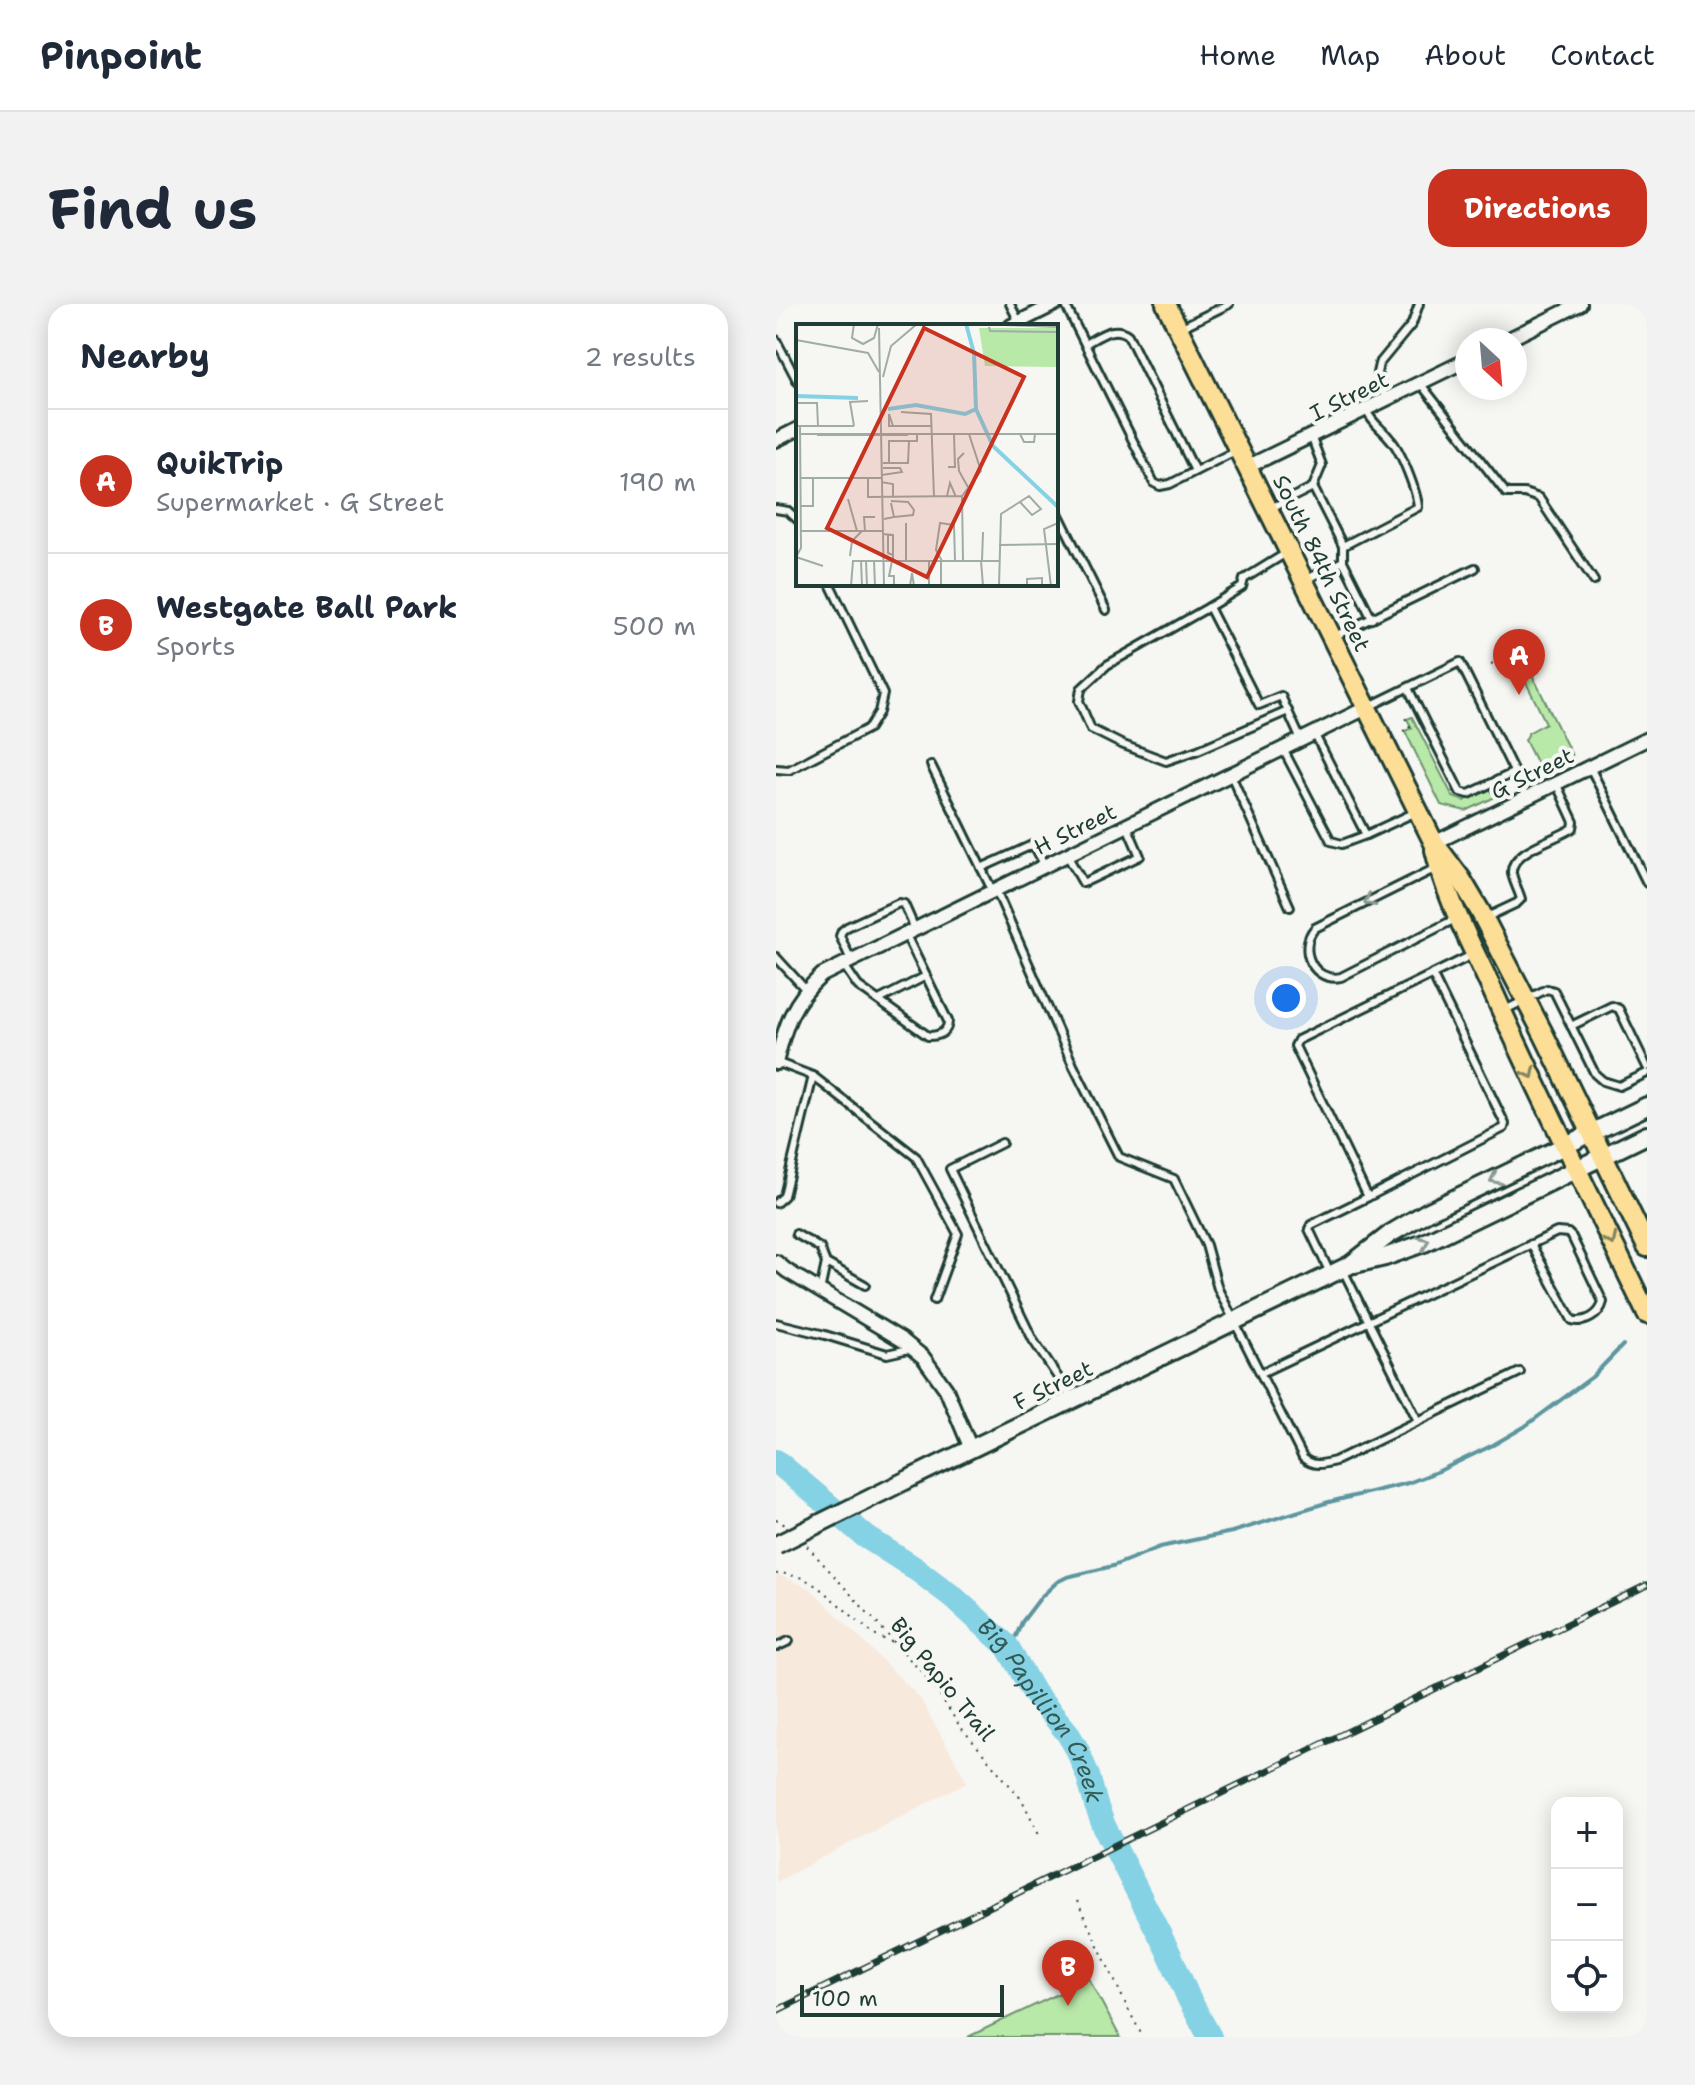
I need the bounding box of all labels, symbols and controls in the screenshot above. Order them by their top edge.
text: Pinpoint [40,30,202,81]
text: Home [1199,36,1276,74]
text: Map [1320,36,1380,74]
text: About [1424,36,1506,74]
text: Contact [1550,36,1655,74]
button: Directions [1428,169,1647,247]
text: Find us [48,171,257,246]
inset map [796,324,1058,586]
north arrow [1455,328,1527,400]
text: Nearby [80,333,210,379]
text: 2 results [584,339,696,374]
street label: I Street [1305,365,1393,428]
text: QuikTrip [156,443,283,484]
text: A [96,464,116,499]
text: 190 m [619,464,696,499]
street label: South 84th Street [1266,470,1377,656]
text: Supermarket · G Street [156,484,444,519]
text: Westgate Ball Park [156,587,457,628]
text: B [98,608,114,643]
text: 500 m [613,608,696,643]
text: Sports [156,628,236,663]
pin: A [1493,629,1545,695]
street label: G Street [1486,741,1578,806]
street label: H Street [1029,797,1121,862]
one-way arrow [1363,892,1378,907]
your location [1266,978,1306,1018]
one-way arrow [1520,1064,1536,1079]
one-way arrow [1489,1170,1504,1185]
one-way arrow [1601,1231,1617,1246]
one-way arrow [1416,1236,1430,1252]
street label: F Street [1009,1354,1098,1417]
street label: Big Papio Trail [884,1611,1002,1747]
water label: Big Papillion Creek [970,1611,1111,1807]
map controls [1551,1797,1623,2013]
button: + [1551,1797,1623,1869]
button: − [1551,1869,1623,1941]
pin: B [1042,1940,1094,2006]
button: locate [1551,1941,1623,2013]
scale bar [800,1981,1004,2017]
text: 100 m [812,1984,878,2013]

